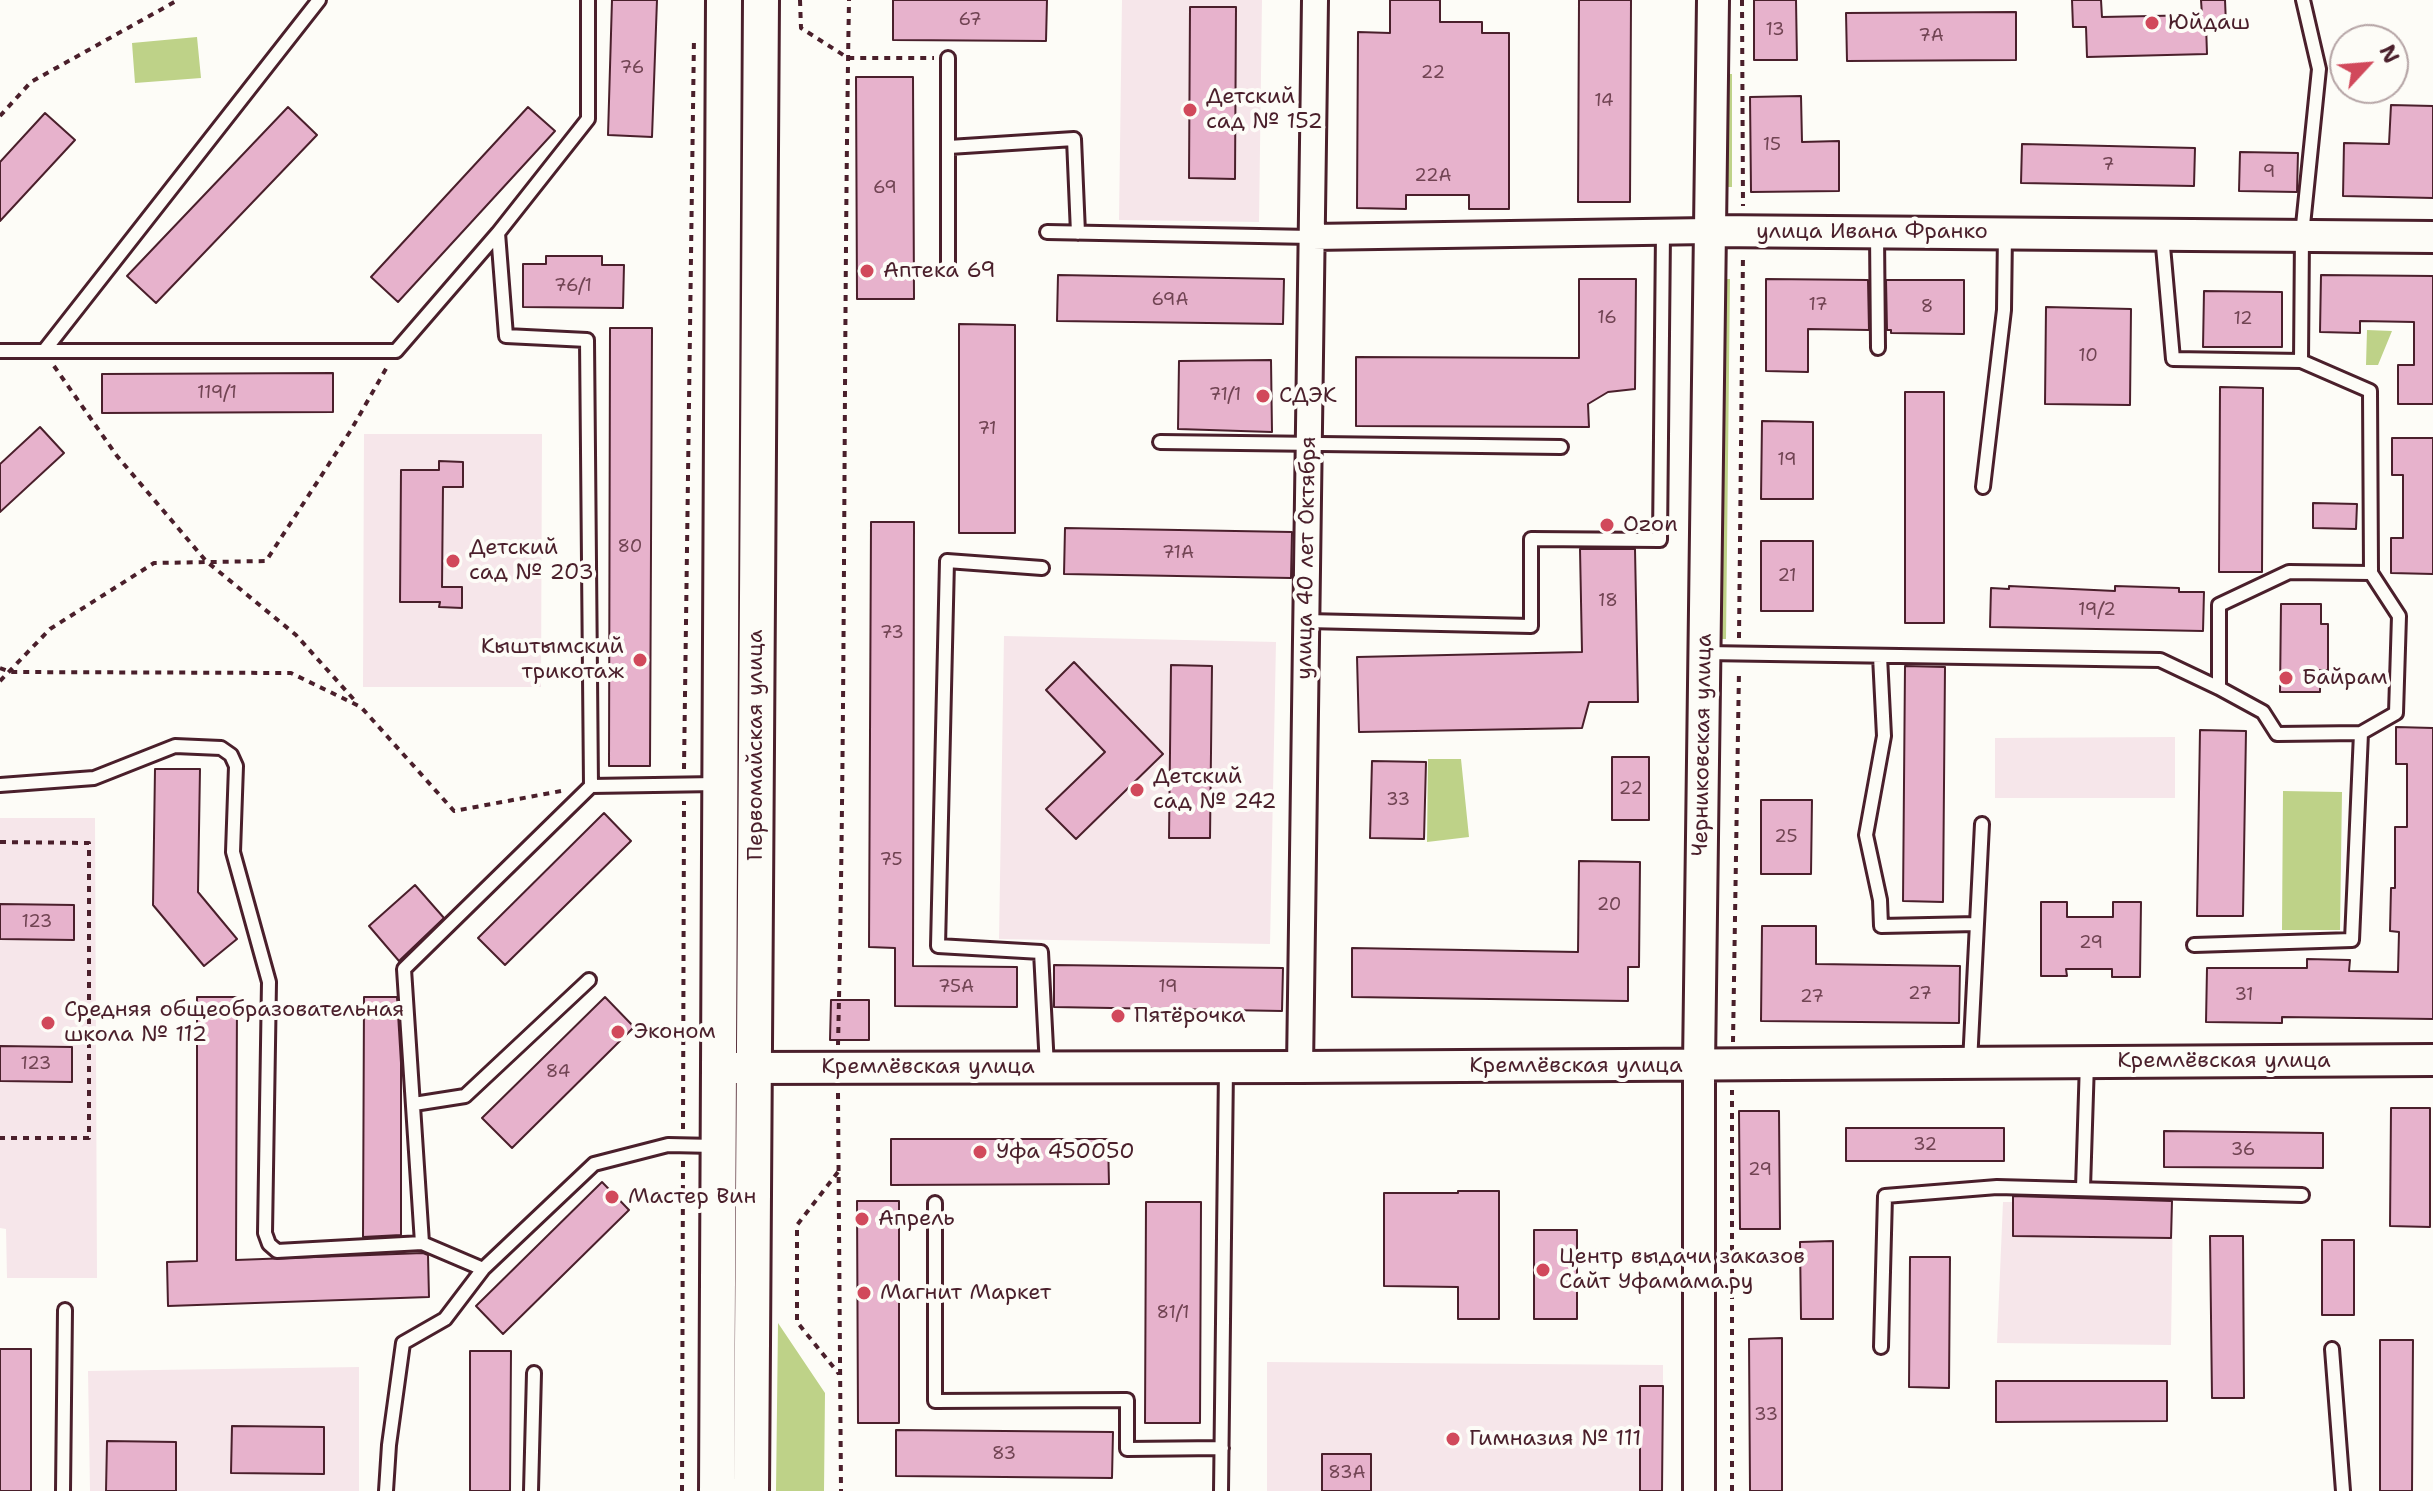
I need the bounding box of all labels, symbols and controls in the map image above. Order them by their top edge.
house number: 67 [958,9,982,31]
place label: Юйдаш [2168,10,2250,36]
marker: Юйдаш [2143,14,2161,32]
house number: 13 [1765,19,1785,41]
north arrow [2329,24,2409,104]
house number: 7А [1918,25,1944,47]
text: N [2372,40,2406,68]
house number: 76 [620,57,644,79]
house number: 22 [1421,62,1445,84]
place label: Детский сад № 152 [1206,84,1323,136]
house number: 14 [1594,90,1614,112]
marker: Детский сад № 152 [1181,101,1199,119]
house number: 15 [1763,134,1781,156]
house number: 7 [2102,154,2114,176]
house number: 9 [2263,161,2275,183]
house number: 22А [1414,165,1452,187]
house number: 69 [873,177,897,199]
street label: улица Ивана Франко [1756,219,1988,245]
place label: Аптека 69 [883,258,996,284]
marker: Аптека 69 [858,262,876,280]
house number: 76/1 [554,275,592,297]
house number: 69А [1152,289,1188,311]
house number: 17 [1808,294,1828,316]
house number: 8 [1921,296,1933,318]
house number: 16 [1597,307,1617,329]
house number: 12 [2233,308,2253,330]
house number: 10 [2078,345,2098,367]
house number: 119/1 [197,382,237,404]
place label: СДЭК [1279,383,1337,409]
house number: 71/1 [1209,384,1241,406]
marker: СДЭК [1254,387,1272,405]
house number: 71 [977,418,997,440]
street label: улица 40 лет Октября [1292,436,1322,680]
house number: 19 [1777,449,1797,471]
place label: Ozon [1623,512,1678,538]
marker: Ozon [1598,516,1616,534]
place label: Детский сад № 203 [469,535,594,586]
house number: 80 [618,536,642,558]
house number: 71А [1162,542,1194,564]
marker: Детский сад № 203 [444,552,462,570]
house number: 21 [1777,565,1797,587]
house number: 18 [1598,590,1618,612]
house number: 19/2 [2078,599,2116,621]
house number: 73 [880,622,904,644]
street label: Первомайская улица [743,630,769,860]
street label: Черниковская улица [1688,633,1718,857]
place label: Кыштымский трикотаж [481,634,624,686]
marker: Кыштымский трикотаж [631,651,649,669]
place label: Байрам [2302,665,2387,691]
marker: Байрам [2277,669,2295,687]
place label: Детский сад № 242 [1153,764,1277,816]
house number: 22 [1619,778,1643,800]
marker: Детский сад № 242 [1128,781,1146,799]
house number: 33 [1386,789,1410,811]
house number: 25 [1774,826,1798,848]
house number: 75 [880,849,902,871]
house number: 20 [1597,894,1621,916]
house number: 123 [22,911,52,933]
house number: 29 [2079,932,2103,954]
house number: 75А [938,976,974,998]
house number: 19 [1158,976,1178,998]
house number: 27 [1908,983,1932,1005]
house number: 31 [2234,984,2254,1006]
house number: 27 [1800,986,1824,1008]
place label: Средняя общеобразовательная школа № 112 [64,997,404,1048]
place label: Пятёрочка [1134,1003,1245,1029]
marker: Пятёрочка [1109,1007,1127,1025]
marker: Средняя общеобразовательная школа № 112 [39,1014,57,1032]
place label: Эконом [634,1019,716,1045]
marker: Эконом [609,1023,627,1041]
street label: Кремлёвская улица [2117,1048,2331,1074]
house number: 123 [21,1053,51,1075]
street label: Кремлёвская улица [1469,1053,1683,1079]
street label: Кремлёвская улица [821,1054,1035,1080]
house number: 84 [546,1061,570,1083]
house number: 32 [1913,1134,1937,1156]
place label: Уфа 450050 [996,1139,1135,1165]
house number: 36 [2231,1139,2255,1161]
marker: Уфа 450050 [971,1143,989,1161]
house number: 29 [1748,1159,1772,1181]
place label: Мастер Вин [628,1184,756,1210]
marker: Мастер Вин [603,1188,621,1206]
place label: Апрель [878,1206,955,1232]
marker: Апрель [853,1210,871,1228]
place label: Центр выдачи заказов Сайт Уфамама.ру [1559,1244,1805,1296]
marker: Центр выдачи заказов Сайт Уфамама.ру [1534,1261,1552,1279]
place label: Магнит Маркет [880,1280,1051,1306]
marker: Магнит Маркет [855,1284,873,1302]
house number: 81/1 [1157,1302,1189,1324]
house number: 33 [1754,1404,1778,1426]
place label: Гимназия № 111 [1469,1426,1641,1452]
marker: Гимназия № 111 [1444,1430,1462,1448]
house number: 83 [992,1443,1016,1465]
house number: 83А [1328,1462,1366,1484]

